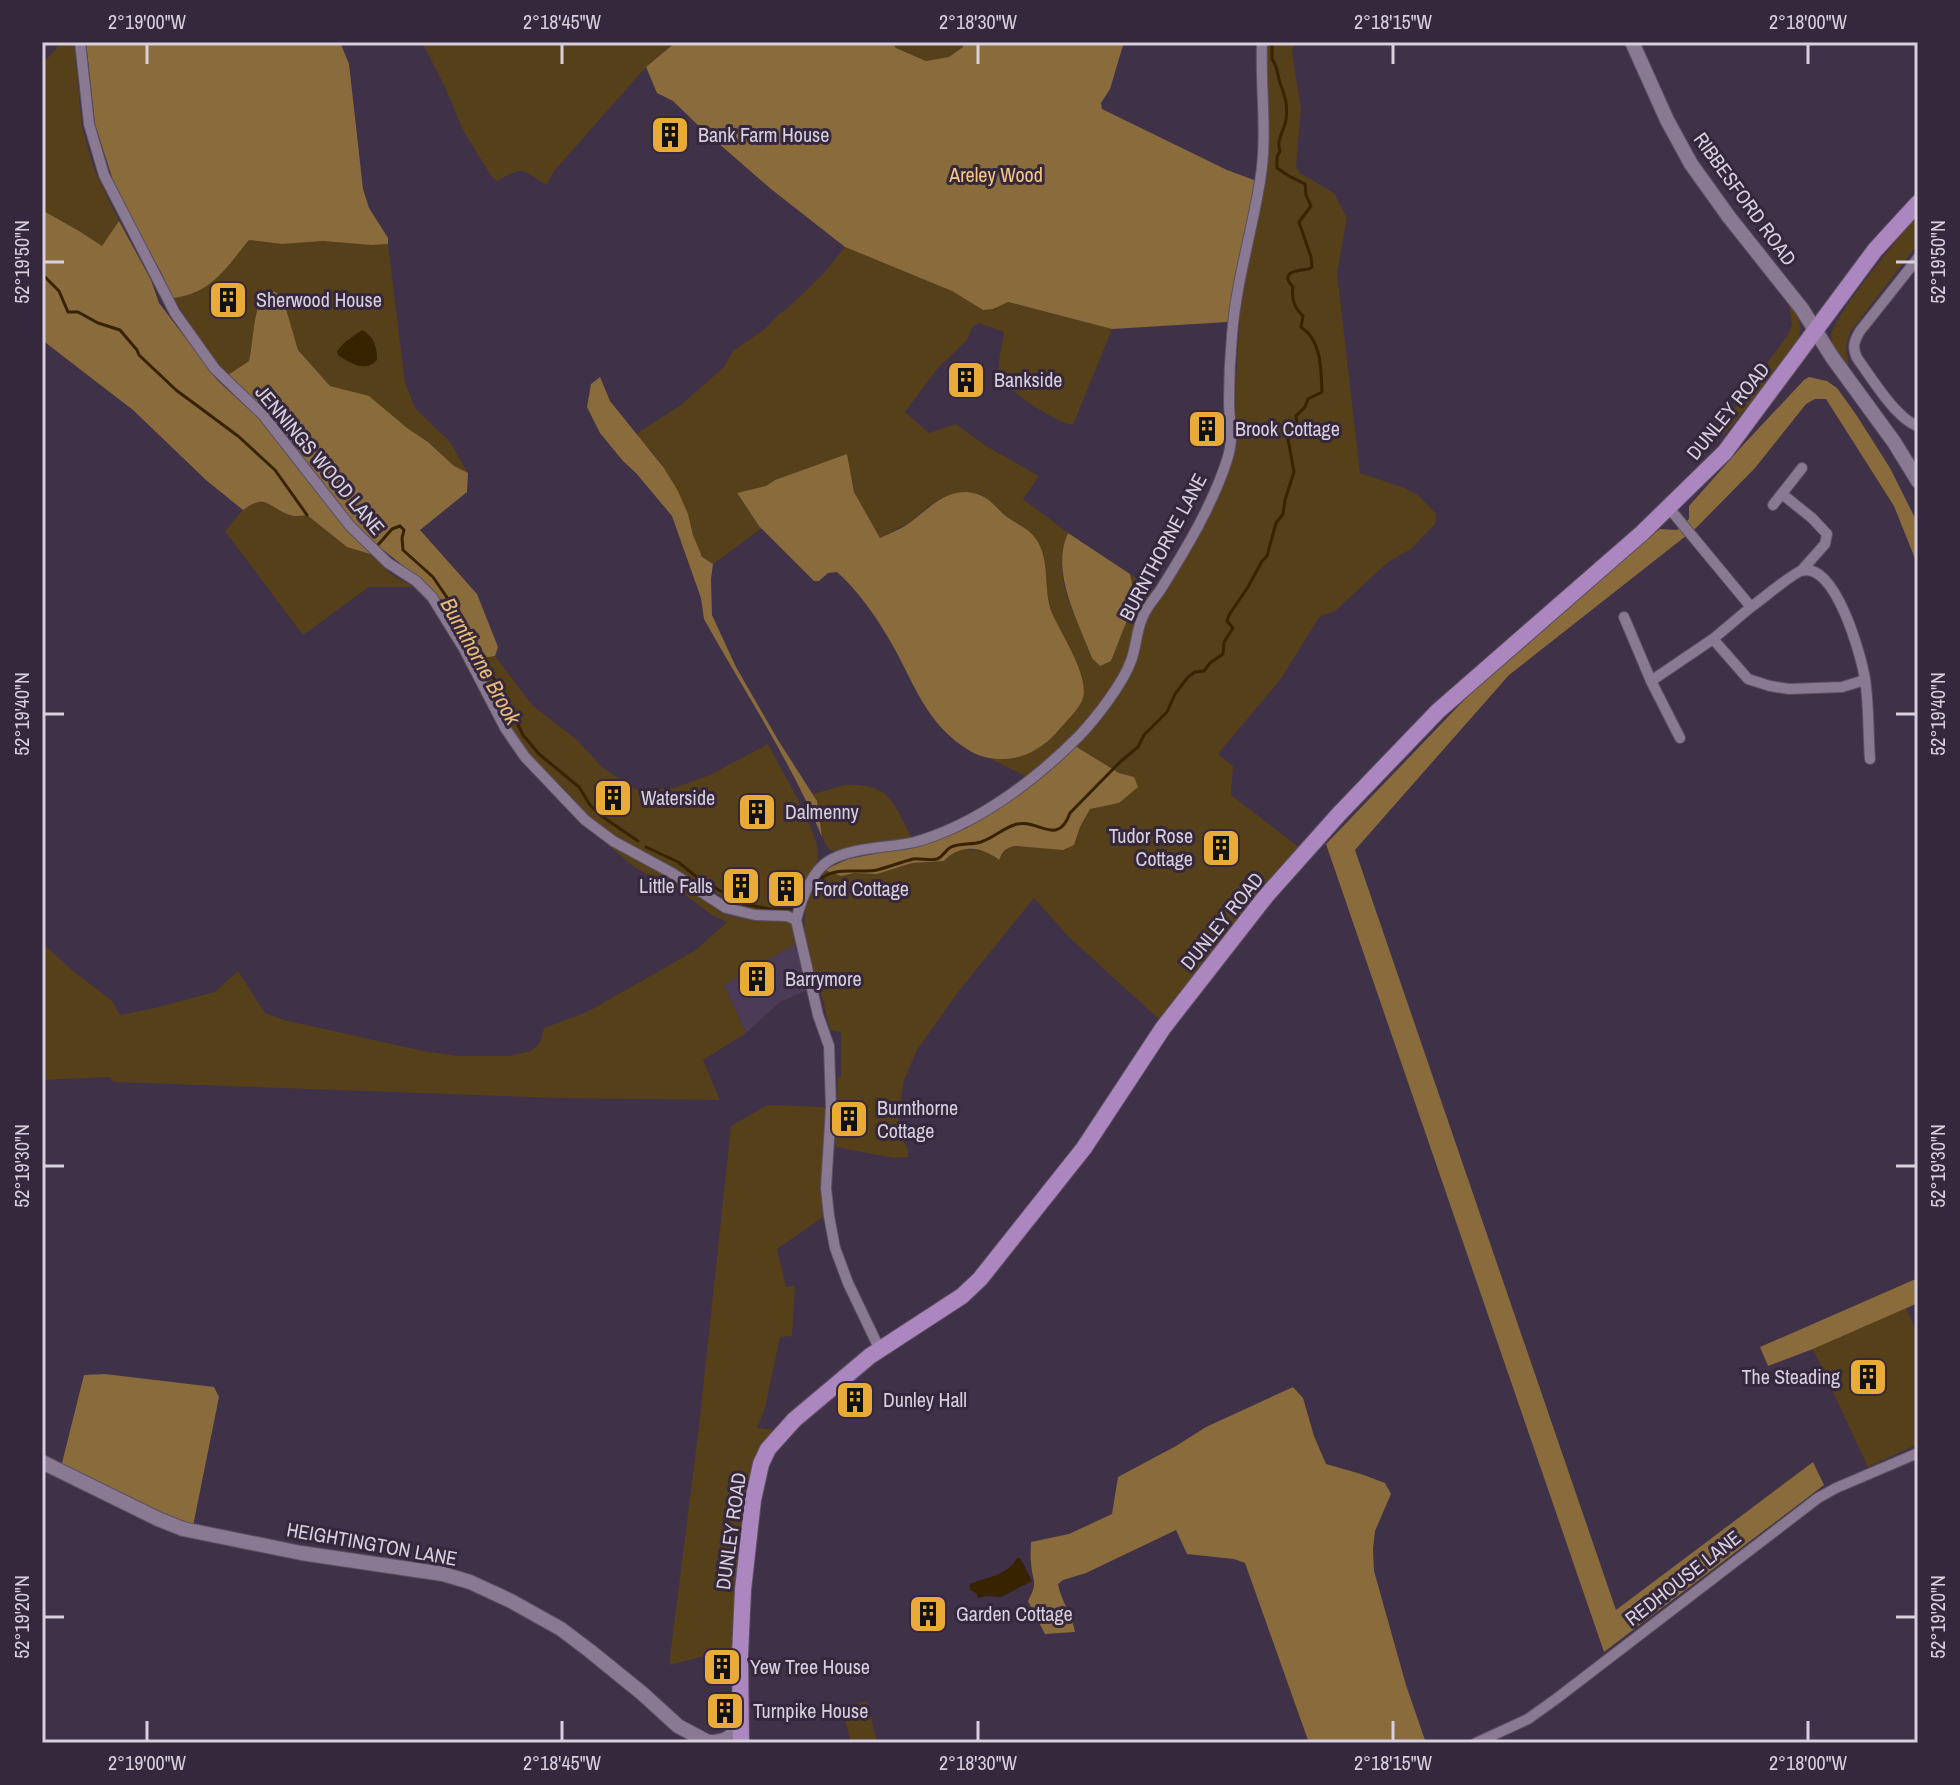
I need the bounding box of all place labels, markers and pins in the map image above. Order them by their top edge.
building icon: Bank Farm House [649,114,691,156]
place label: Bank Farm House [698,121,829,148]
building icon: Sherwood House [207,279,249,321]
place label: Sherwood House [256,286,382,313]
building icon: Bankside [945,359,987,401]
place label: Bankside [994,366,1062,393]
building icon: Brook Cottage [1186,408,1228,450]
place label: Brook Cottage [1235,415,1340,442]
building icon: Waterside [592,777,634,819]
place label: Waterside [641,784,715,811]
building icon: Dalmenny [736,791,778,833]
place label: Dalmenny [785,798,860,825]
place label: Tudor Rose Cottage [1109,822,1193,872]
building icon: Tudor Rose Cottage [1200,827,1242,869]
building icon: Little Falls [720,865,762,907]
building icon: Ford Cottage [765,868,807,910]
place label: Little Falls [639,872,713,899]
place label: Ford Cottage [814,875,909,902]
building icon: Barrymore [736,958,778,1000]
place label: Barrymore [785,965,862,992]
place label: Burnthorne Cottage [877,1094,958,1144]
building icon: Burnthorne Cottage [828,1098,870,1140]
building icon: The Steading [1847,1356,1889,1398]
place label: The Steading [1742,1363,1840,1390]
building icon: Dunley Hall [834,1379,876,1421]
place label: Dunley Hall [883,1386,967,1413]
building icon: Garden Cottage [907,1593,949,1635]
place label: Garden Cottage [956,1600,1073,1627]
building icon: Yew Tree House [701,1646,743,1688]
place label: Yew Tree House [750,1653,870,1680]
building icon: Turnpike House [704,1690,746,1732]
place label: Turnpike House [753,1697,868,1724]

